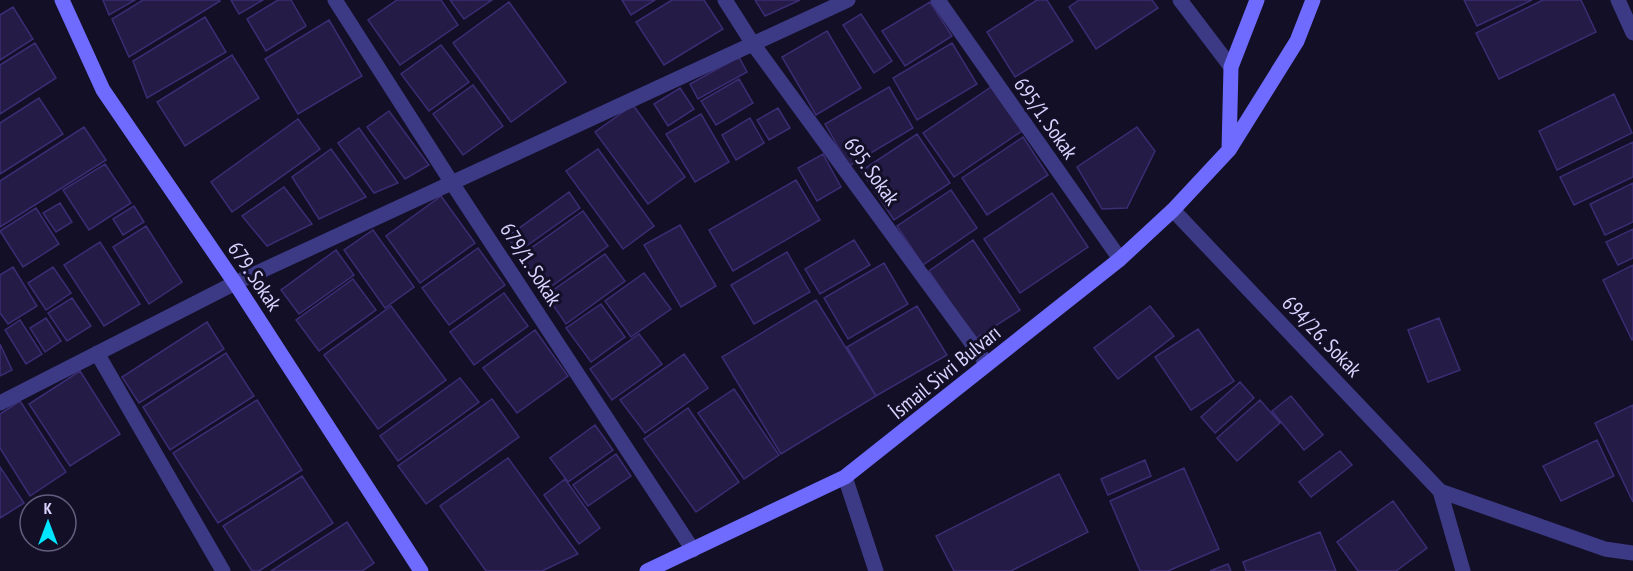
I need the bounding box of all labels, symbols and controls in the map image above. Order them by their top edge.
street label: 695/1. Sokak [1008,72,1084,164]
street label: 695. Sokak [838,132,906,210]
street label: 679/1. Sokak [494,217,568,311]
street label: 679. Sokak [222,236,288,316]
street label: 694/26. Sokak [1277,290,1367,382]
street label: İsmail Sivri Bulvarı [884,319,1006,425]
north arrow [18,493,78,553]
text: K [44,498,53,518]

